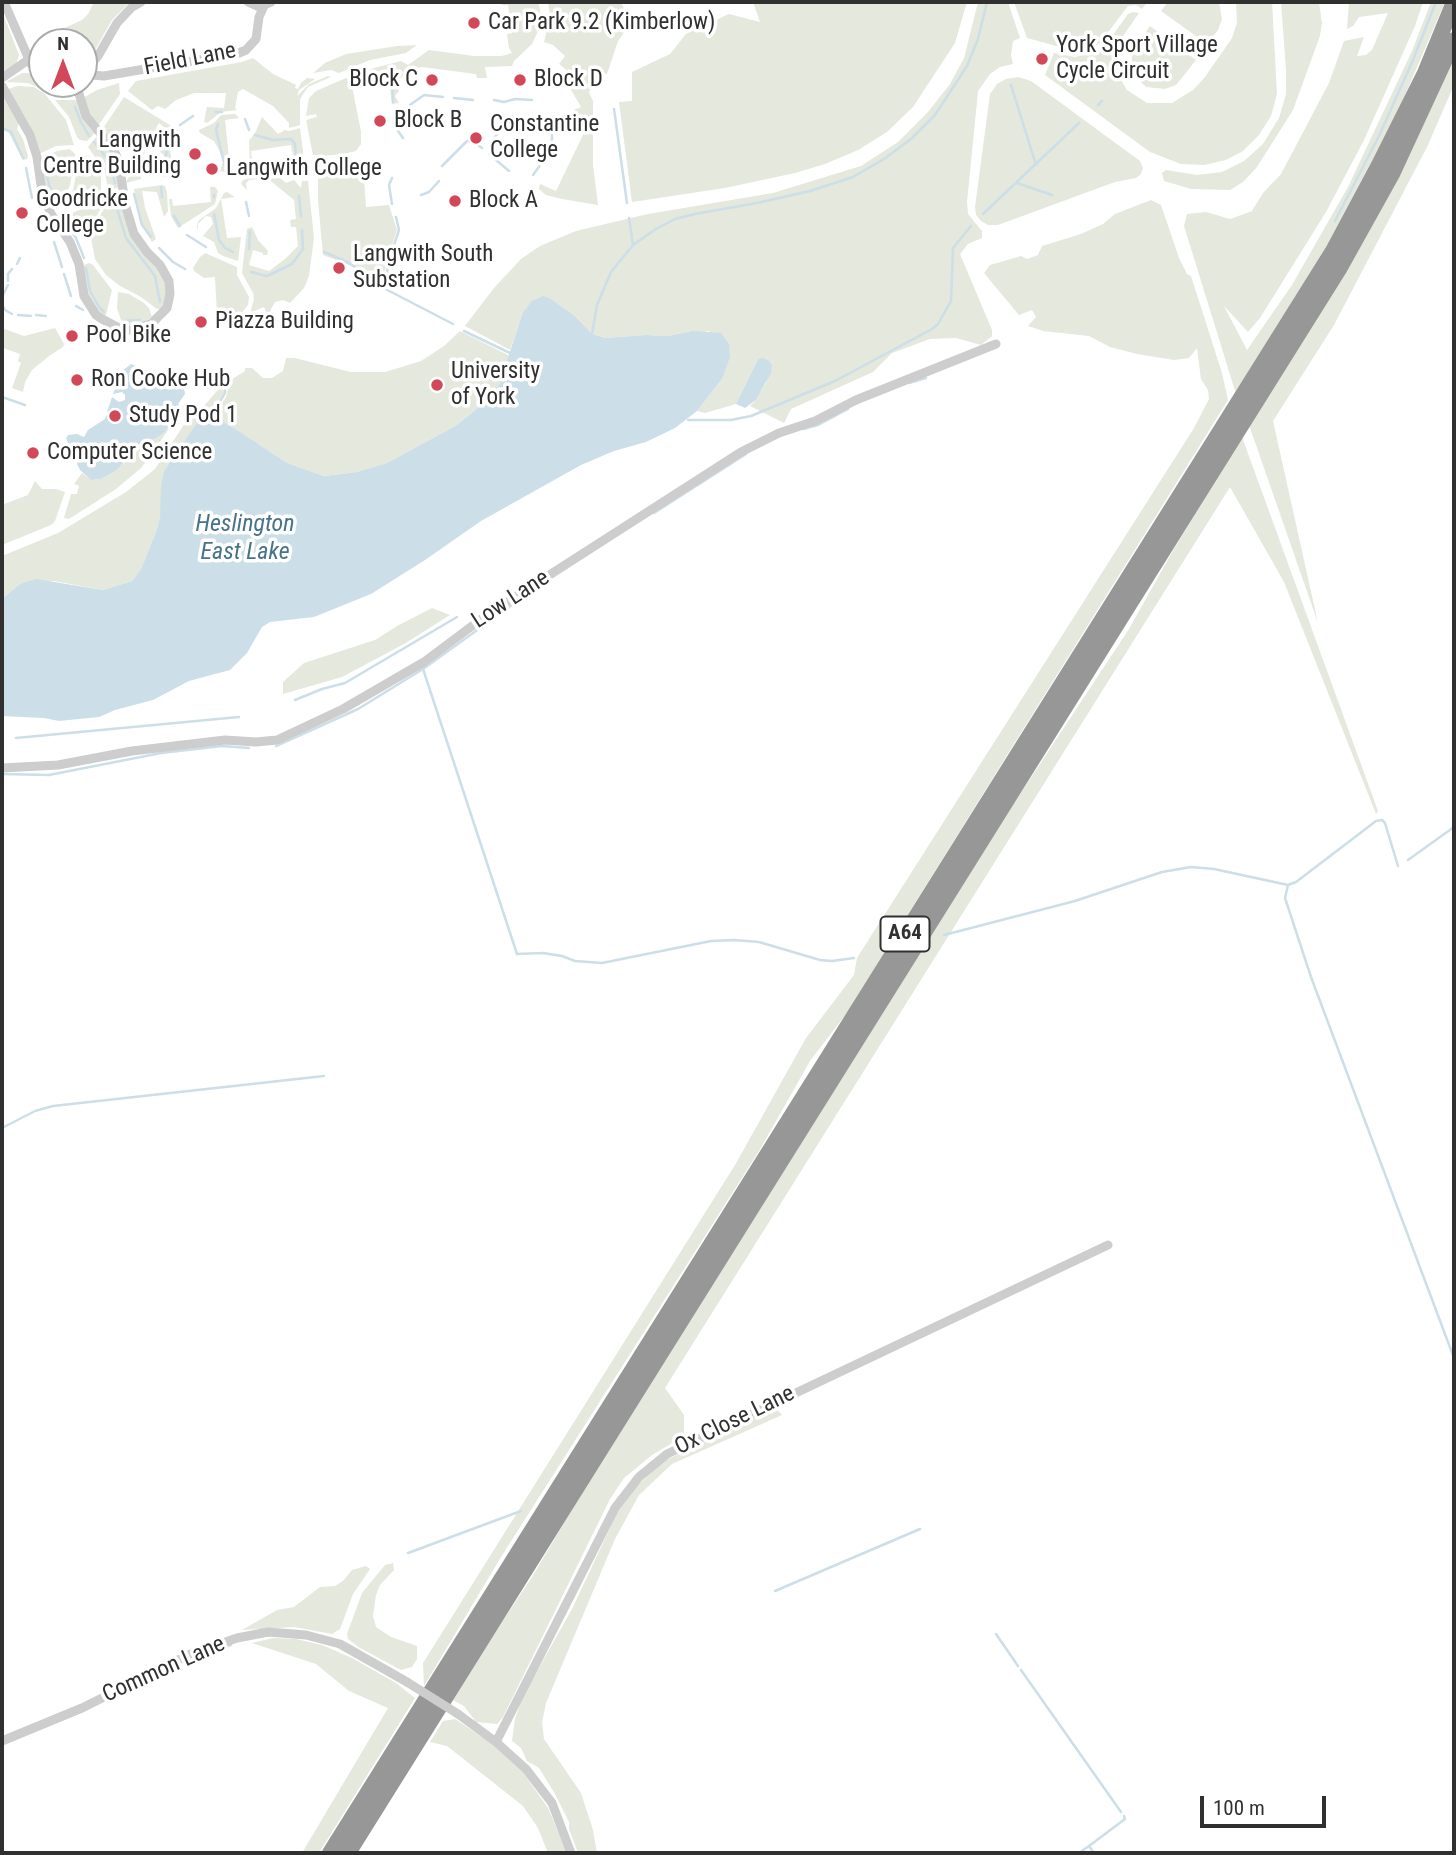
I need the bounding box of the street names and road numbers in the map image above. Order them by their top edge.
street label: Field Lane [142,38,238,82]
street label: Low Lane [467,565,555,635]
road number: A64 [880,916,930,951]
street label: Ox Close Lane [671,1380,799,1462]
street label: Common Lane [99,1631,229,1709]

